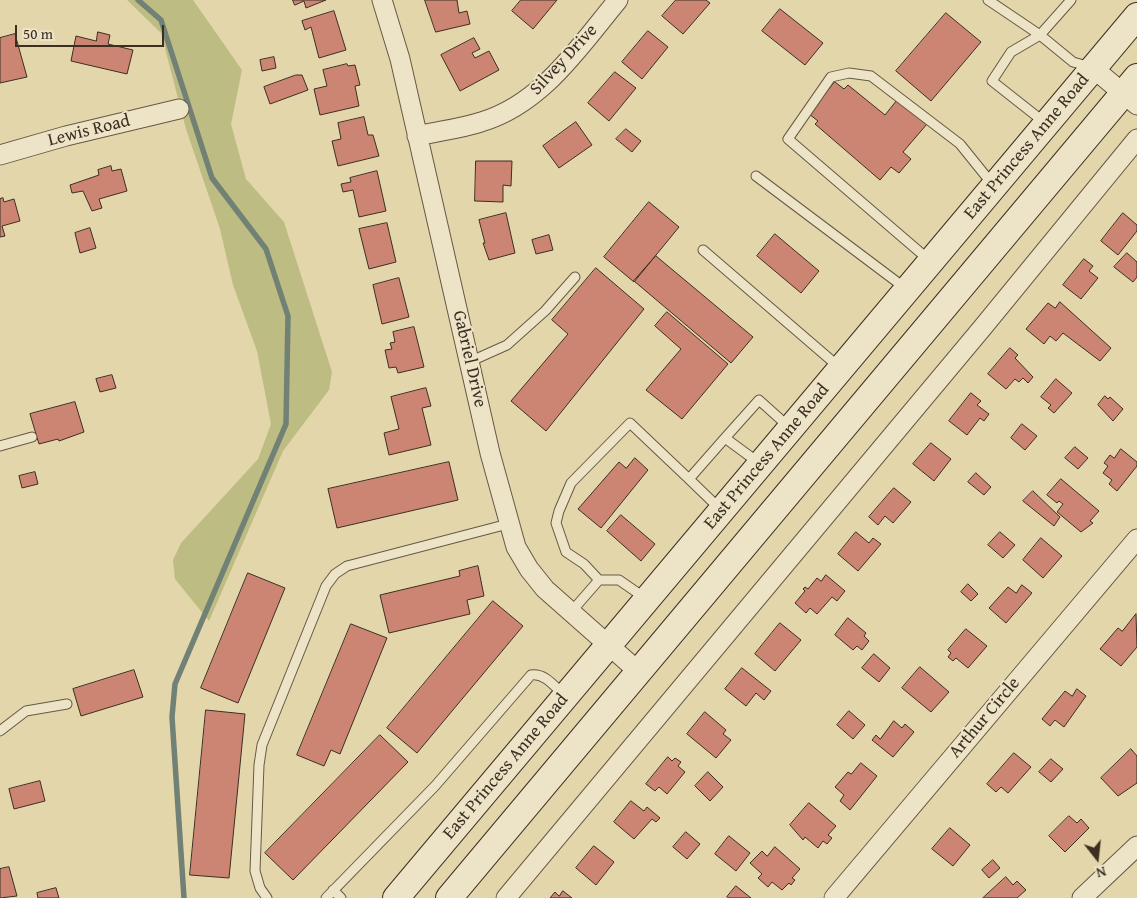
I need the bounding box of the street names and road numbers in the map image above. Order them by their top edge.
street label: Silvey Drive [526,20,602,100]
street label: East Princess Anne Road [960,70,1094,224]
street label: Lewis Road [46,110,132,152]
street label: Gabriel Drive [447,308,491,410]
street label: East Princess Anne Road [700,380,834,534]
street label: Arthur Circle [945,673,1025,763]
street label: East Princess Anne Road [439,690,573,844]

